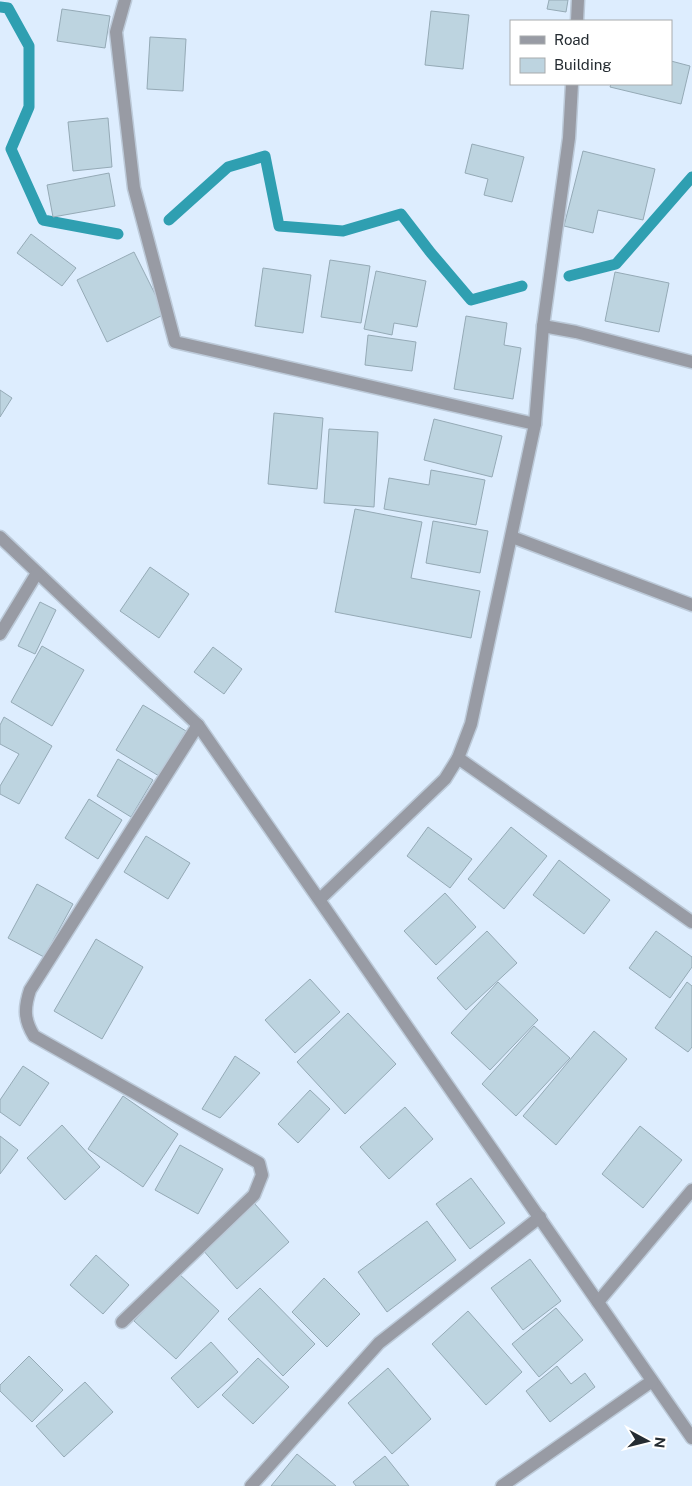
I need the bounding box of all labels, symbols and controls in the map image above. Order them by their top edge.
legend [510,20,672,85]
text: Road [554,31,590,48]
text: Building [554,56,612,73]
north arrow [622,1416,672,1466]
text: N [651,1436,669,1449]

